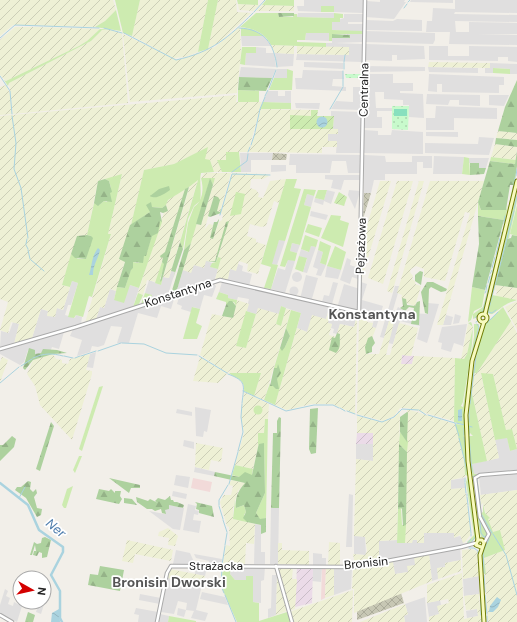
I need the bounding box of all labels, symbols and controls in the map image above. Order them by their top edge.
street label: Centralna [356,63,372,117]
street label: Pejzażowa [352,218,370,274]
street label: Konstantyna [143,275,213,311]
district label: Konstantyna [328,305,416,323]
water label: Ner [42,515,71,542]
street label: Bronisin [343,553,389,573]
street label: Strażacka [189,558,243,574]
north arrow [12,570,52,610]
district label: Bronisin Dworski [112,573,226,591]
text: N [34,586,49,596]

